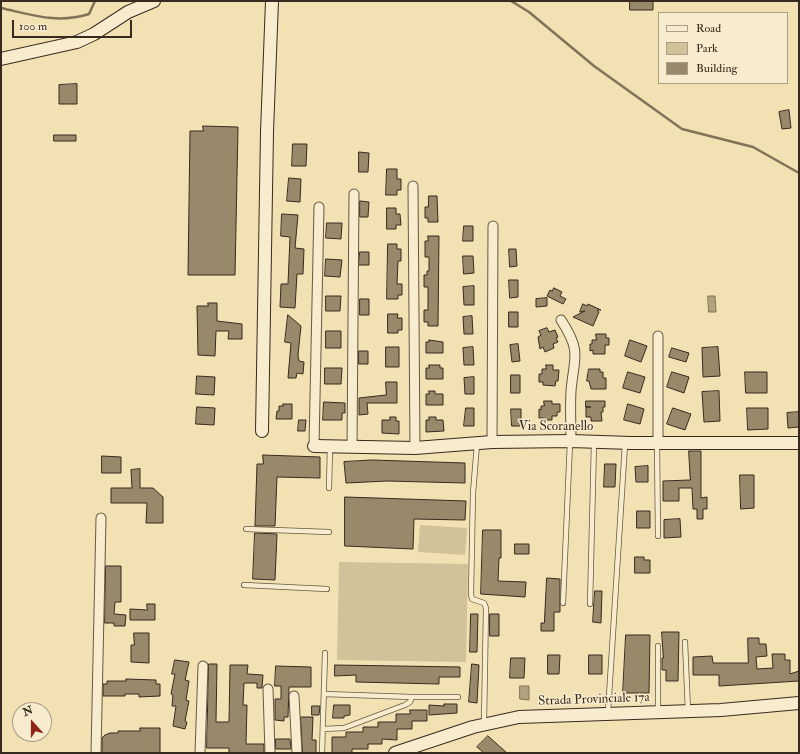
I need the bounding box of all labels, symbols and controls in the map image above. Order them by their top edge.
scale bar [14,12,134,38]
legend [658,12,788,84]
text: 100 m [19,19,47,34]
text: Road [696,21,721,36]
text: Park [696,41,718,56]
text: Building [696,61,737,76]
street label: Via Scoranello [519,419,593,435]
street label: Strada Provinciale 17a [538,690,650,710]
north arrow [12,702,52,742]
text: N [21,703,35,719]

